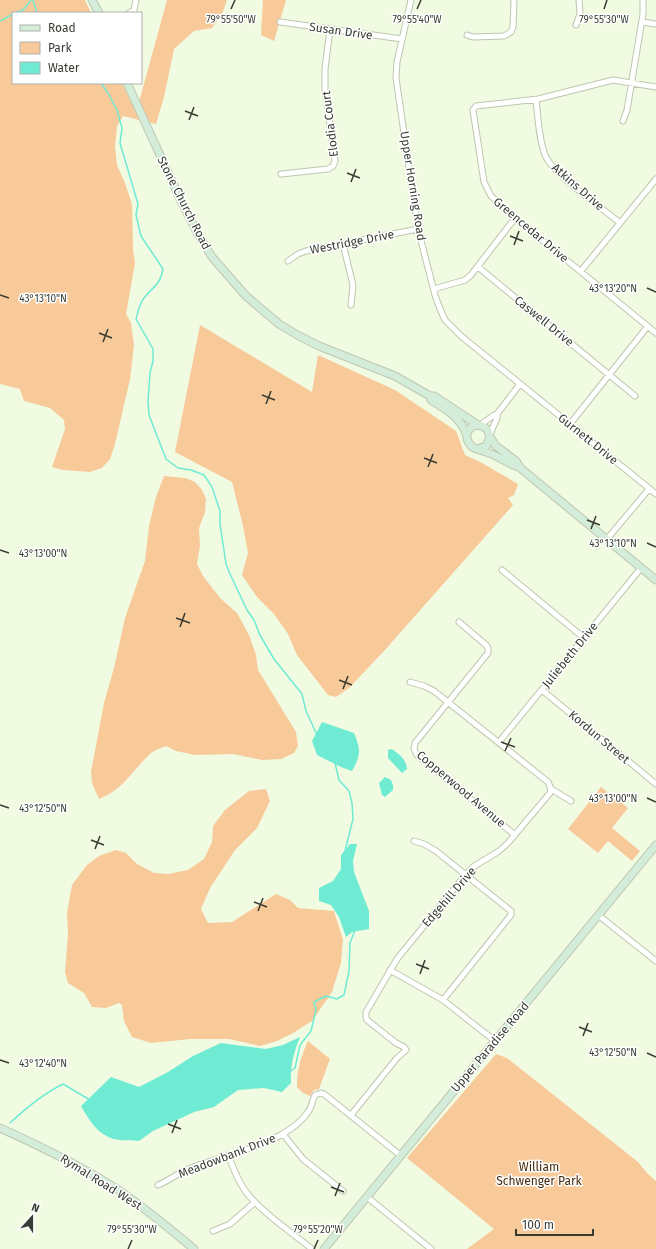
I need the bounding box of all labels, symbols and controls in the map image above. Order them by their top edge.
legend [12,12,142,84]
text: 79°55'50"W [206,14,256,26]
text: 79°55'40"W [392,14,442,26]
text: 79°55'30"W [579,14,629,26]
street label: Susan Drive [308,20,374,42]
text: Road [48,21,76,35]
text: Park [48,41,72,55]
text: Water [48,61,80,75]
street label: Elodia Court [319,89,341,158]
street label: Upper Horning Road [397,130,429,242]
street label: Stone Church Road [154,154,214,252]
street label: Atkins Drive [549,160,607,214]
street label: Greencedar Drive [491,195,571,265]
street label: Westridge Drive [309,227,395,257]
text: 43°13'20"N [589,283,637,295]
text: 43°13'10"N [19,293,67,305]
street label: Caswell Drive [512,293,576,349]
street label: Gurnett Drive [555,411,621,467]
text: 43°13'10"N [589,538,637,550]
text: 43°13'00"N [19,548,67,560]
street label: Juliebeth Drive [539,619,601,691]
street label: Kordun Street [566,707,633,767]
street label: Copperwood Avenue [414,748,508,830]
text: 43°13'00"N [589,793,637,805]
text: 43°12'50"N [19,803,67,815]
street label: Edgehill Drive [419,864,479,930]
street label: Upper Paradise Road [448,999,532,1095]
text: 43°12'50"N [589,1047,637,1059]
text: 43°12'40"N [19,1058,67,1070]
street label: Meadowbank Drive [176,1131,278,1181]
street label: Rymal Road West [58,1151,145,1213]
park label: William Schwenger Park [496,1160,583,1188]
north arrow [12,1197,52,1237]
text: N [30,1201,41,1216]
scale bar [516,1211,593,1237]
text: 100 m [522,1218,554,1232]
text: 79°55'30"W [107,1224,157,1236]
text: 79°55'20"W [293,1224,343,1236]

